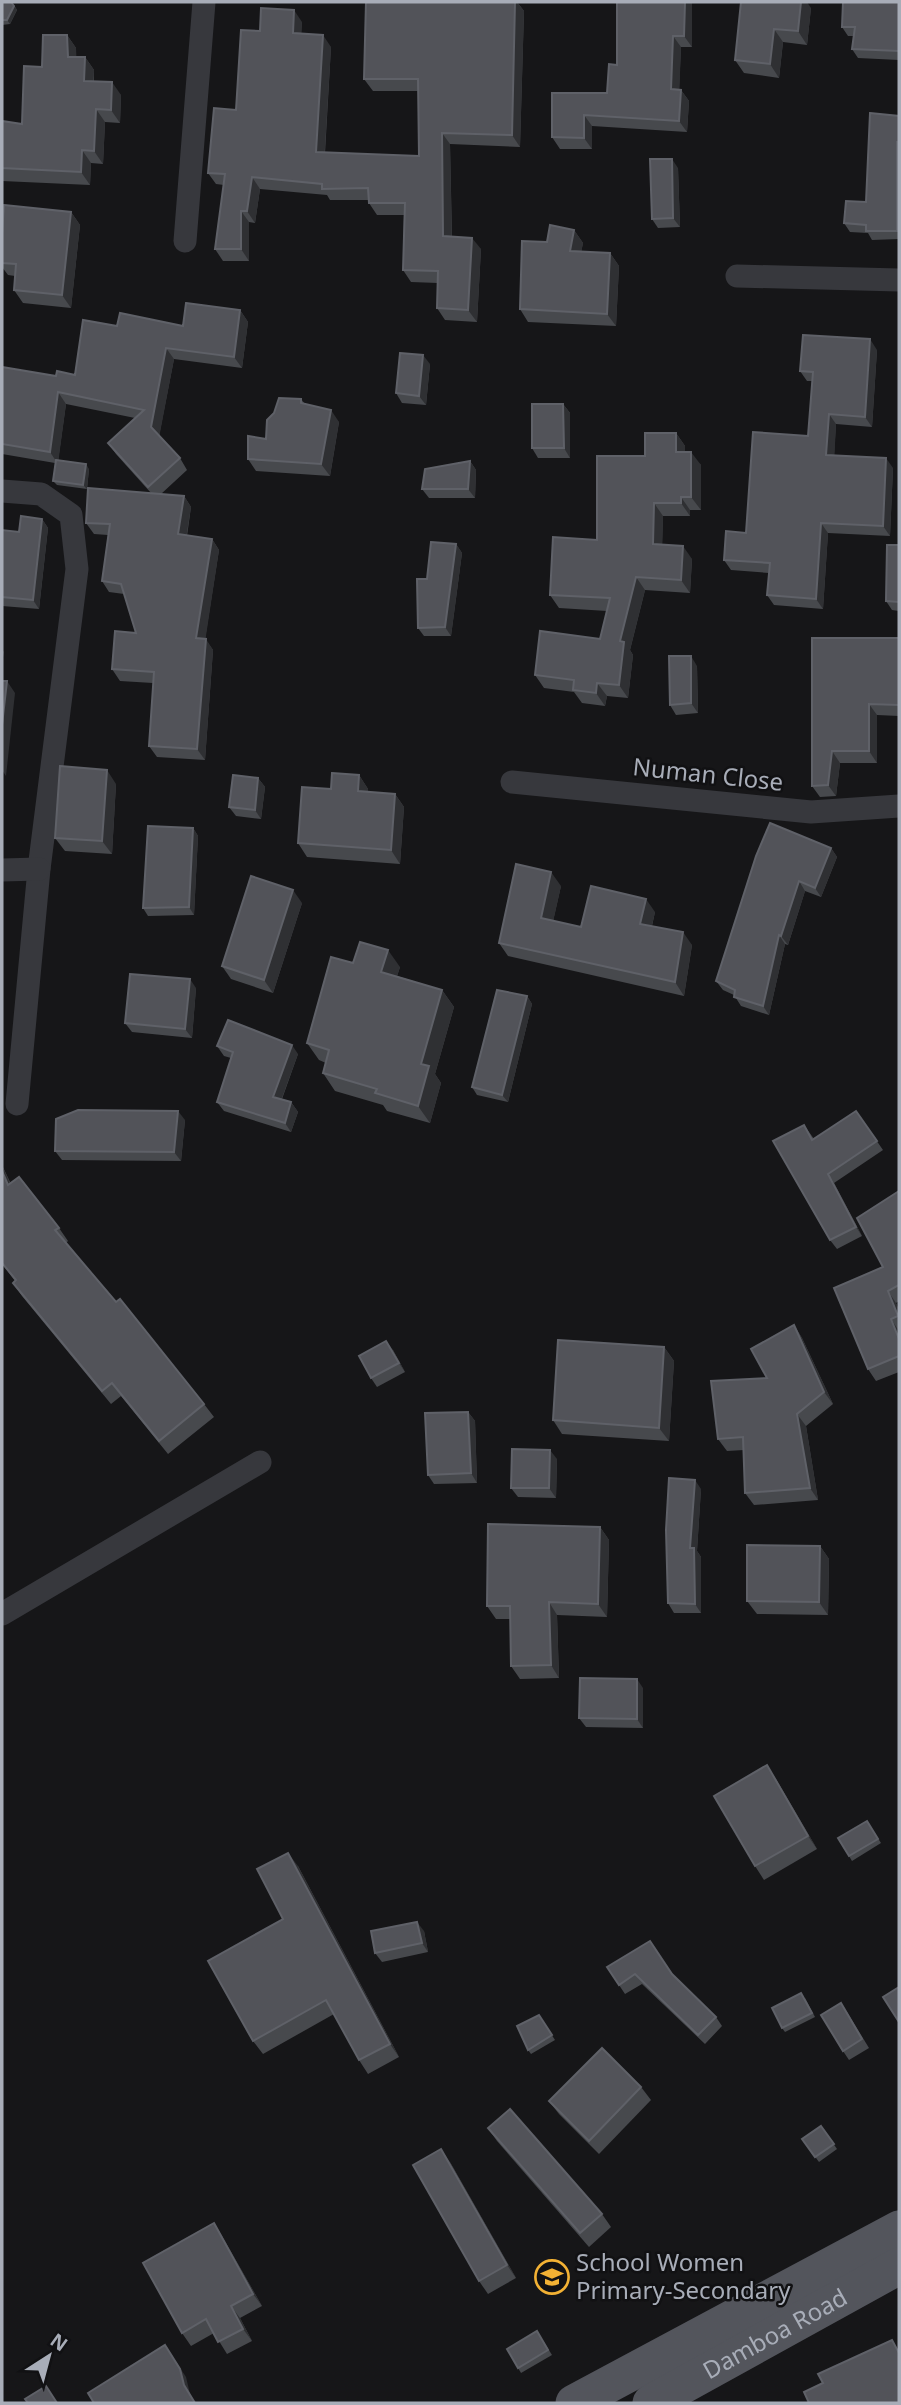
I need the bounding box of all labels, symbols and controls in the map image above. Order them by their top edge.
street label: Numan Close [631,749,785,798]
place label: School Women Primary-Secondary [576,2245,791,2306]
school or university icon: School Women Primary-Secondary [533,2258,571,2296]
street label: Damboa Road [696,2280,853,2386]
north arrow [14,2321,84,2391]
text: N [45,2327,73,2357]

